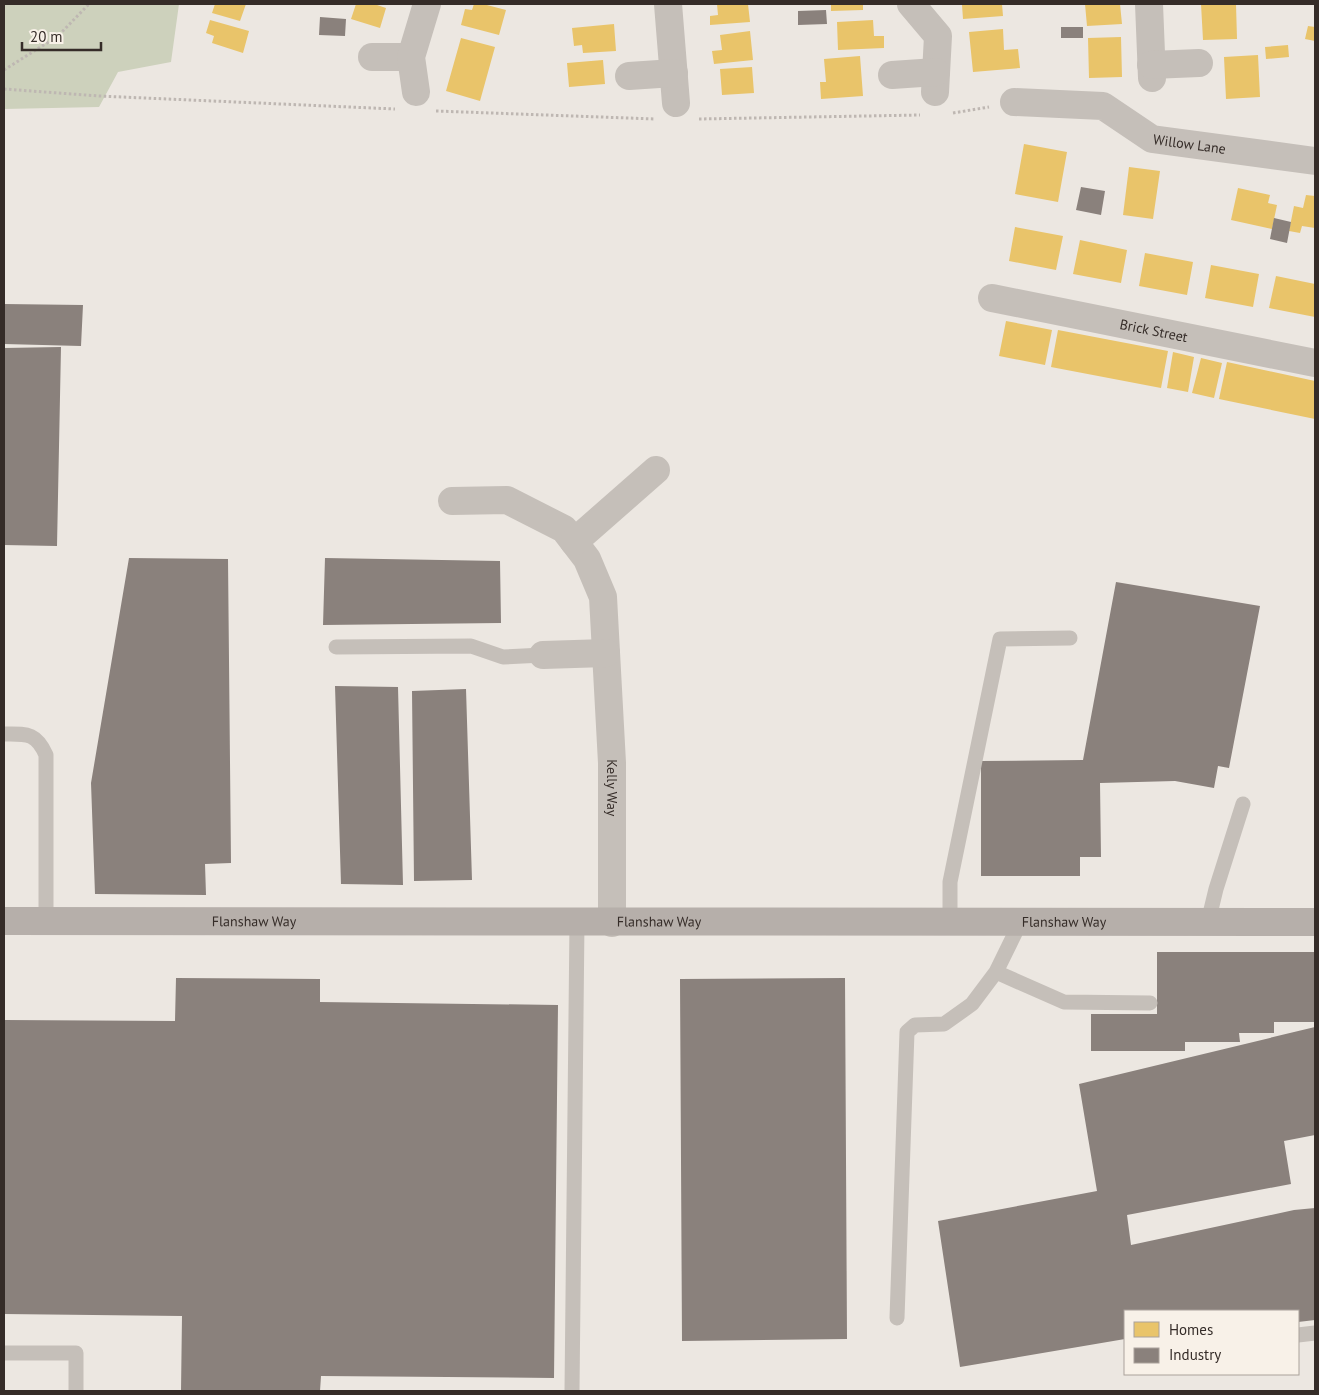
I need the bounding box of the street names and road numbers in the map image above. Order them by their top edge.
street label: Willow Lane [1152,130,1227,158]
street label: Brick Street [1118,315,1190,346]
street label: Kelly Way [603,759,621,817]
street label: Flanshaw Way [212,912,297,930]
street label: Flanshaw Way [617,912,702,931]
street label: Flanshaw Way [1022,913,1107,931]

